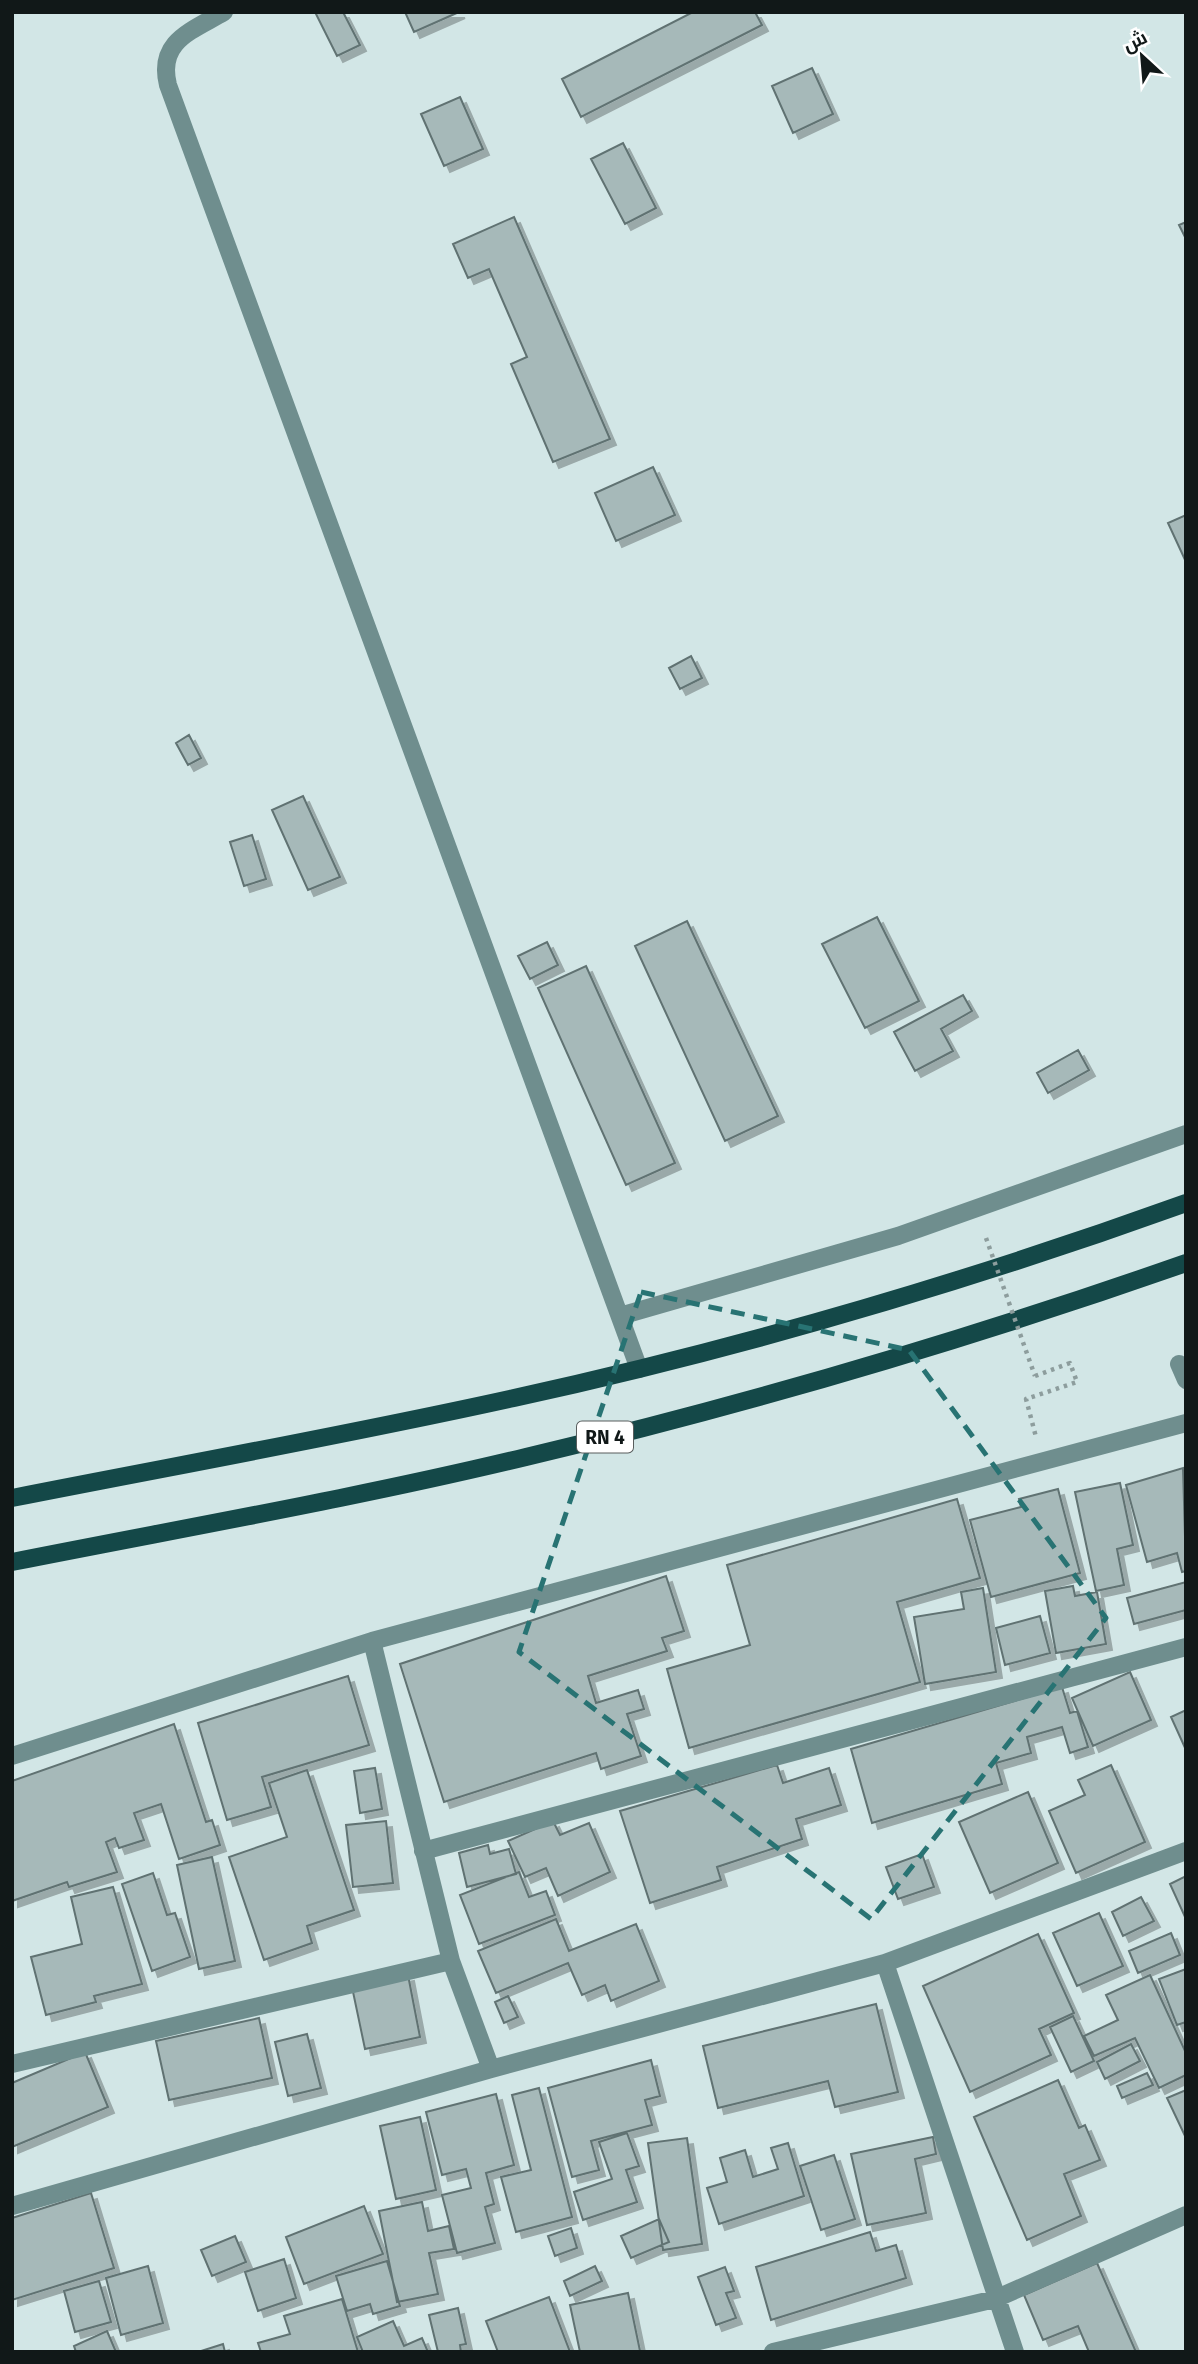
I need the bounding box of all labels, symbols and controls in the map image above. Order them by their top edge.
north arrow [1107,21,1177,91]
text: ش [1119,25,1151,57]
road number: RN 4 [577,1422,633,1452]

